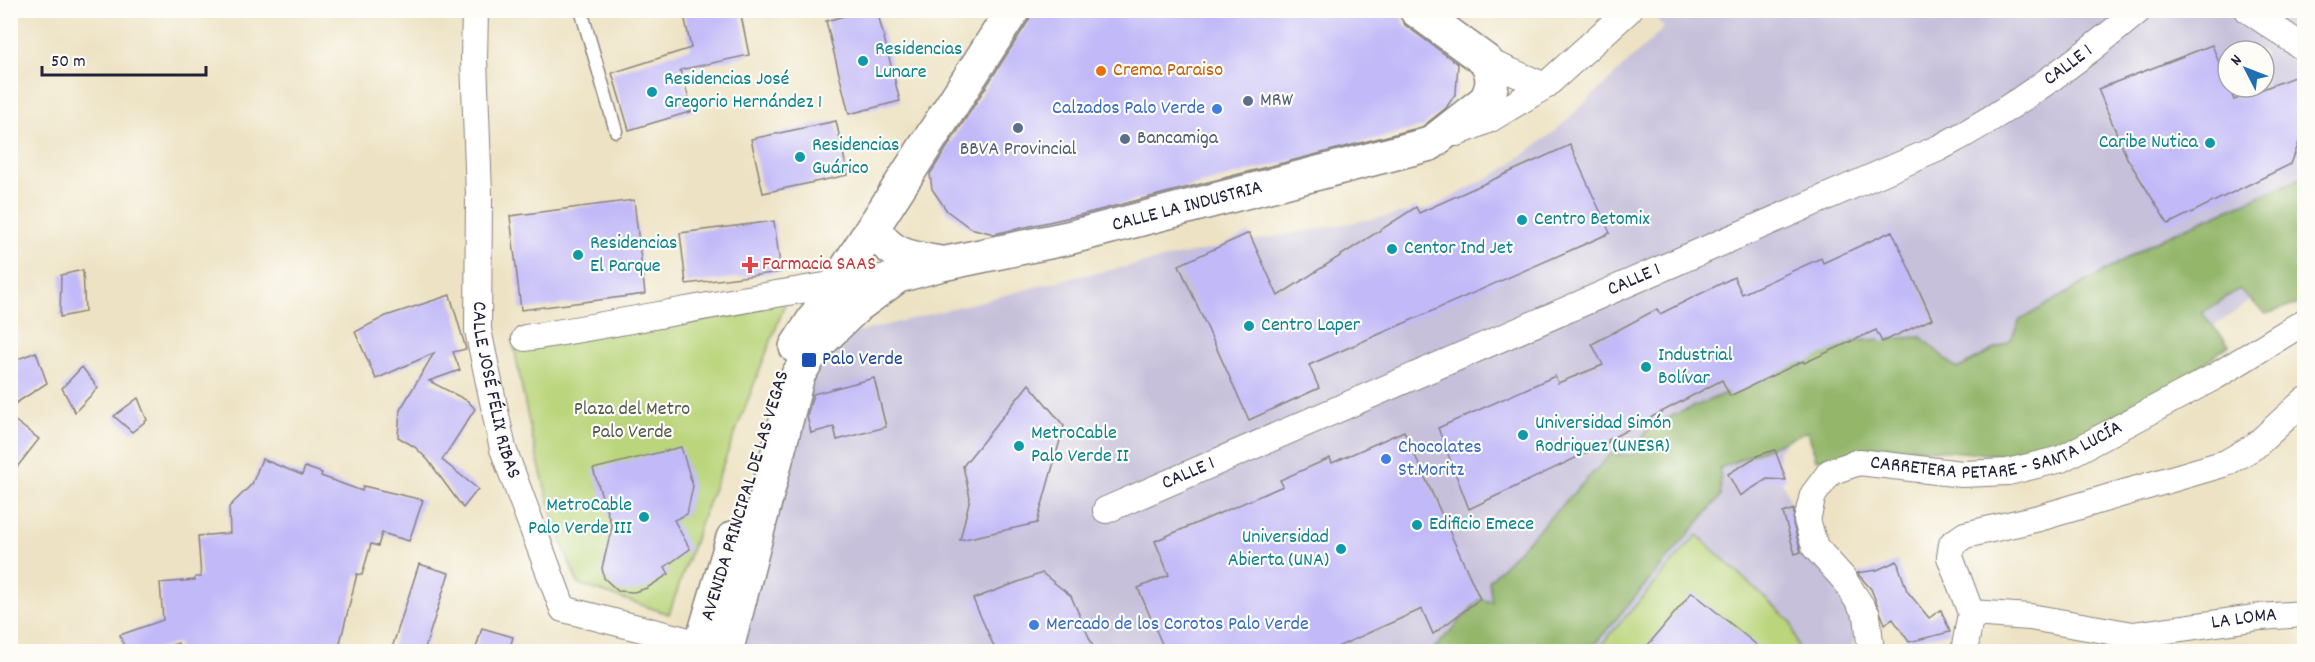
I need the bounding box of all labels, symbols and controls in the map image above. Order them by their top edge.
place label: Residencias Lunare [875,36,963,87]
street label: CALLE 1 [2038,38,2099,93]
scale bar [42,39,206,77]
north arrow [2216,39,2276,99]
text: 50 m [51,50,86,75]
text: N [2226,50,2248,71]
marker: Residencias Lunare [856,54,870,68]
place label: Crema Paraiso [1113,57,1223,85]
marker: Crema Paraiso [1094,64,1108,78]
place label: Residencias José Gregorio Hernández 1 [664,66,822,117]
marker: Residencias José Gregorio Hernández 1 [645,85,659,99]
place label: MRW [1260,87,1293,115]
marker: MRW [1241,94,1255,108]
place label: Calzados Palo Verde [1052,95,1205,123]
marker: Calzados Palo Verde [1210,102,1224,116]
marker: BBVA Provincial [1011,121,1025,135]
place label: Bancamiga [1137,125,1219,153]
place label: Caribe Nutica [2099,129,2199,157]
place label: Residencias Guárico [812,132,900,183]
marker: Bancamiga [1118,132,1132,146]
place label: BBVA Provincial [960,136,1077,164]
marker: Caribe Nutica [2203,136,2217,150]
marker: Residencias Guárico [793,150,807,164]
street label: CALLE LA INDUSTRIA [1109,174,1266,240]
place label: Centro Betomix [1534,206,1650,234]
marker: Centro Betomix [1515,213,1529,227]
place label: Residencias El Parque [590,230,678,281]
place label: Centor Ind Jet [1404,235,1513,263]
marker: Centor Ind Jet [1385,242,1399,256]
marker: Residencias El Parque [571,248,585,262]
place label: Farmacia SAAS [762,251,876,279]
street label: CALLE 1 [1603,257,1665,304]
marker: Farmacia SAAS [743,258,757,272]
street label: CALLE JOSÉ FÉLIX RIBAS [464,301,527,483]
place label: Centro Laper [1261,312,1361,340]
marker: Centro Laper [1242,319,1256,333]
place label: Industrial Bolívar [1658,342,1733,393]
place label: Palo Verde [822,346,903,374]
marker: Palo Verde [800,351,818,369]
marker: Industrial Bolívar [1639,360,1653,374]
street label: AVENIDA PRINCIPAL DE LAS VEGAS [695,367,797,625]
park label: Plaza del Metro Palo Verde [574,396,690,447]
place label: Universidad Simón Rodriguez (UNESR) [1535,410,1671,461]
street label: CARRETERA PETARE - SANTA LUCÍA [1868,415,2128,488]
place label: MetroCable Palo Verde II [1031,420,1129,471]
marker: Universidad Simón Rodriguez (UNESR) [1516,428,1530,442]
place label: Chocolates St.Moritz [1398,434,1482,485]
marker: MetroCable Palo Verde II [1012,439,1026,453]
street label: CALLE 1 [1158,450,1219,498]
marker: Chocolates St.Moritz [1379,452,1393,466]
place label: MetroCable Palo Verde III [528,492,632,543]
marker: MetroCable Palo Verde III [637,510,651,524]
place label: Edificio Emece [1429,511,1534,539]
marker: Edificio Emece [1410,518,1424,532]
place label: Universidad Abierta (UNA) [1228,524,1329,575]
marker: Universidad Abierta (UNA) [1334,542,1348,556]
street label: LA LOMA [2210,602,2278,638]
place label: Mercado de los Corotos Palo Verde [1046,611,1309,639]
marker: Mercado de los Corotos Palo Verde [1027,618,1041,632]

